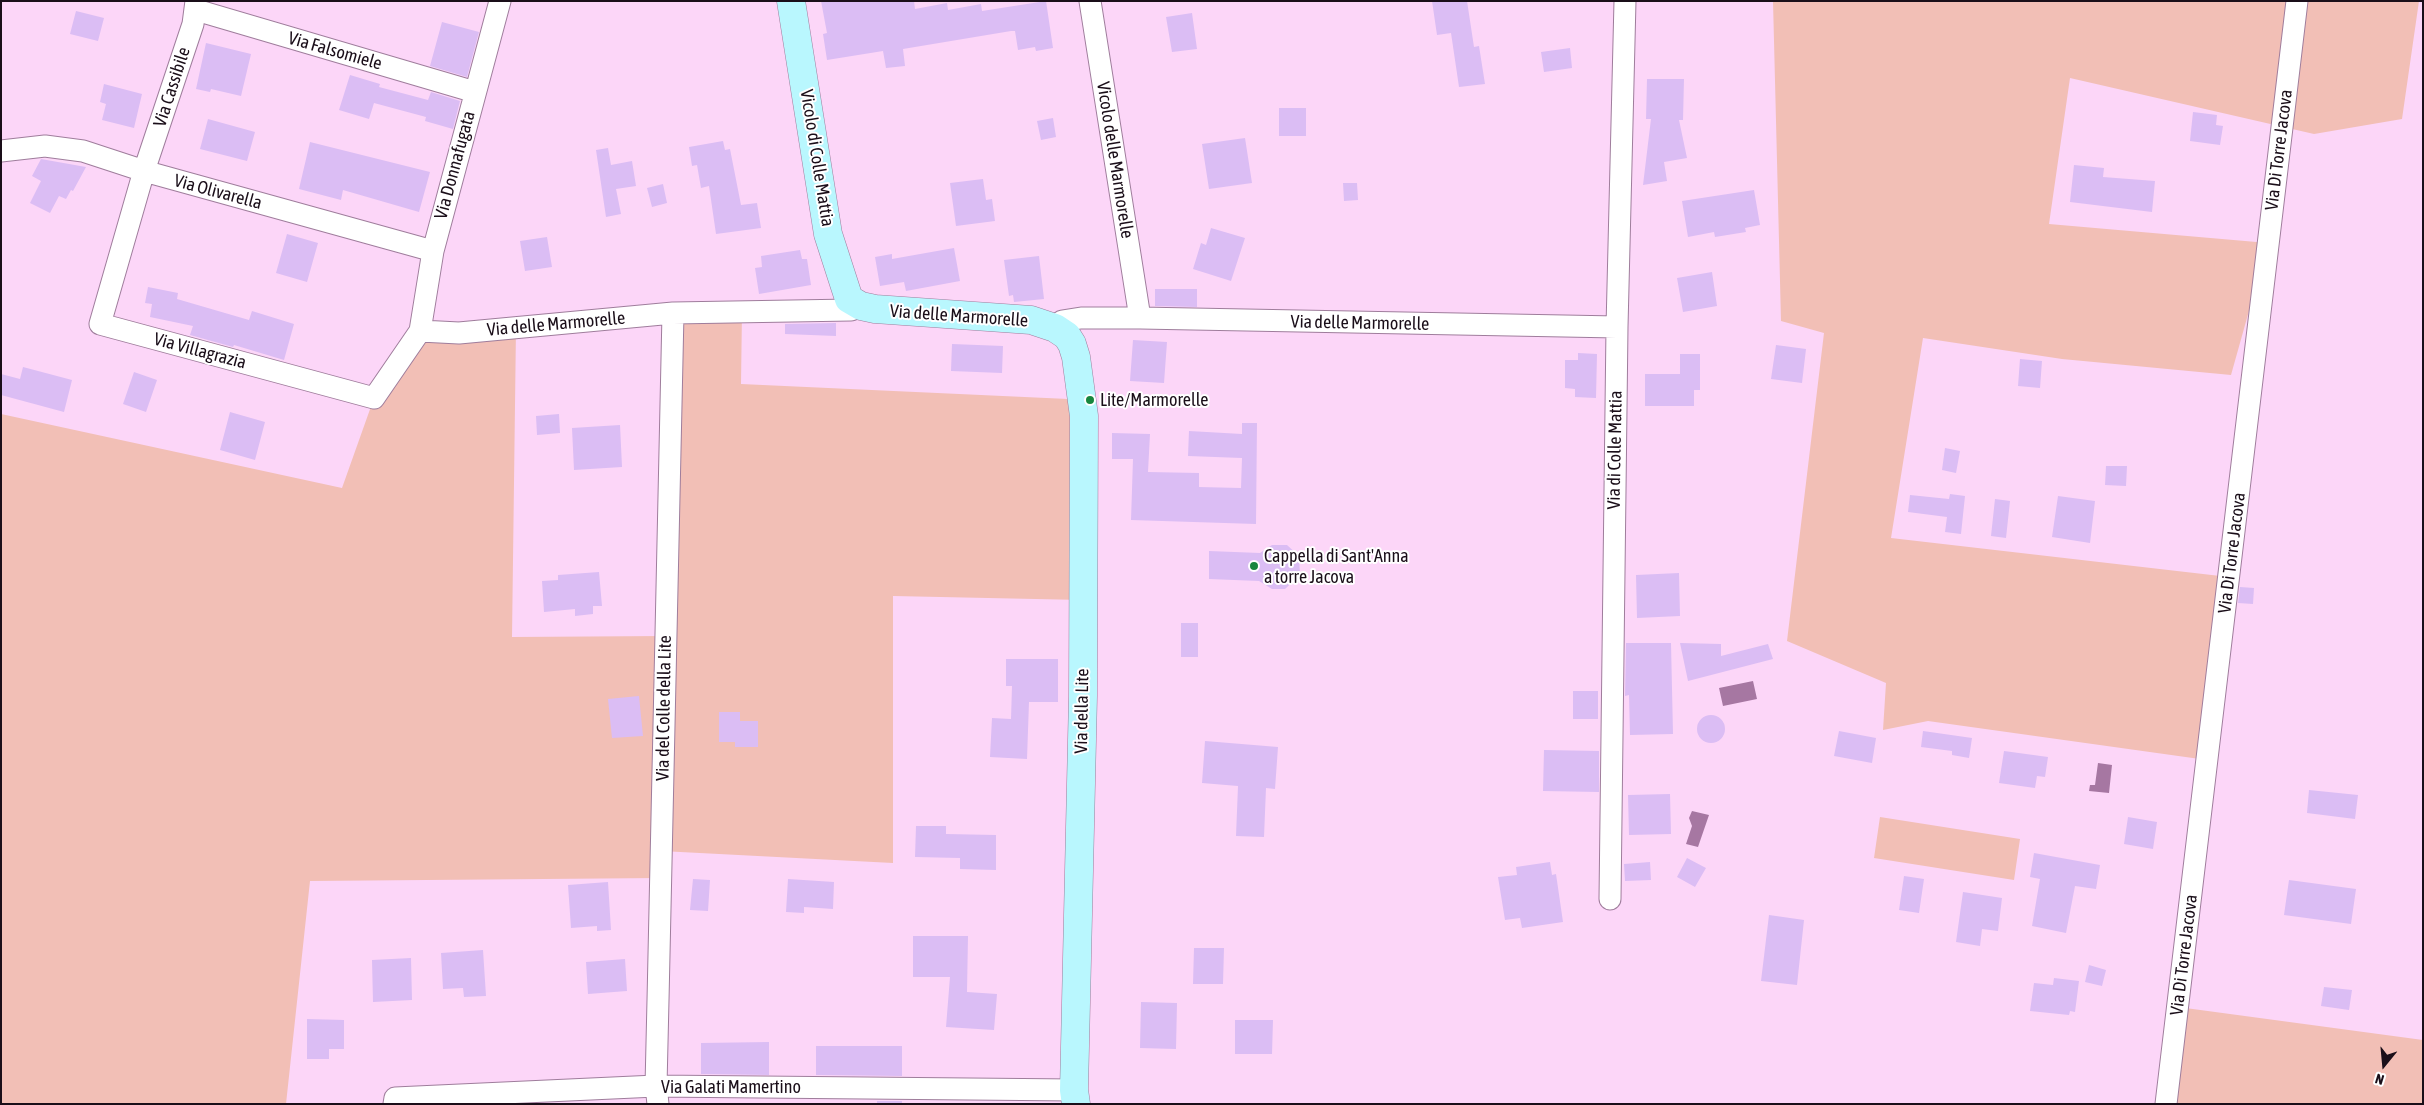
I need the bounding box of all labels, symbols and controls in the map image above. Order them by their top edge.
street label: Via Falsomiele [286,27,384,75]
street label: Via Cassibile [149,44,195,130]
street label: Vicolo delle Marmorelle [1092,80,1138,240]
street label: Vicolo di Colle Mattia [795,88,839,228]
street label: Via Di Torre Jacova [2261,88,2297,212]
street label: Via Donnafugata [430,109,480,221]
street label: Via Olivarella [172,170,264,214]
street label: Via delle Marmorelle [889,300,1029,332]
street label: Via delle Marmorelle [486,307,626,341]
street label: Via delle Marmorelle [1290,311,1430,335]
street label: Via Villagrazia [151,328,249,374]
place label: Lite/Marmorelle [1100,389,1209,411]
street label: Via di Colle Mattia [1603,390,1627,510]
marker: Lite/Marmorelle [1084,394,1096,406]
street label: Via Di Torre Jacova [2214,491,2250,615]
place label: Cappella di Sant'Anna a torre Jacova [1264,545,1409,588]
marker: Cappella di Sant'Anna a torre Jacova [1248,560,1260,572]
street label: Via del Colle della Lite [652,635,676,781]
street label: Via della Lite [1070,668,1094,754]
street label: Via Di Torre Jacova [2166,893,2202,1017]
north arrow [2359,1040,2409,1090]
text: N [2373,1070,2386,1088]
street label: Via Galati Mamertino [661,1076,801,1098]

